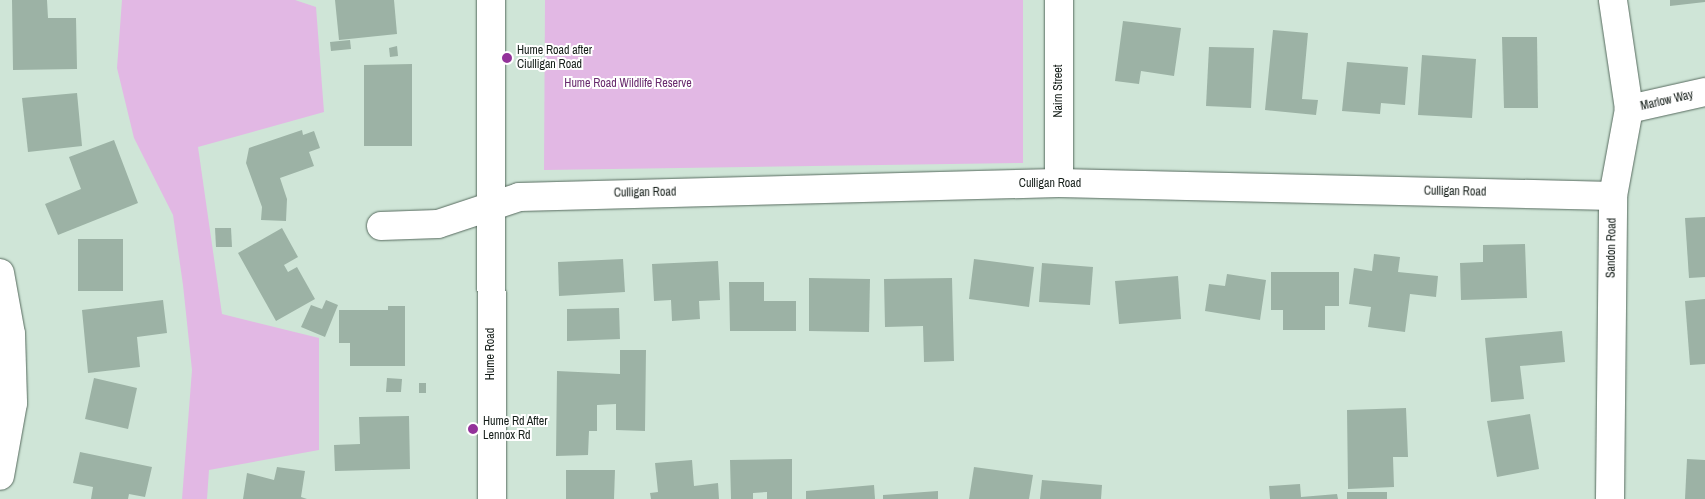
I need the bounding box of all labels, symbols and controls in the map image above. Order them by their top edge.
place label: Hume Road after Ciulligan Road [517,44,592,72]
marker: Hume Road after Ciulligan Road [501,52,513,64]
street label: Nairn Street [1052,64,1066,118]
park label: Hume Road Wildlife Reserve [564,77,692,91]
street label: Marlow Way [1639,88,1695,114]
street label: Culligan Road [1019,177,1081,191]
street label: Culligan Road [1424,184,1486,200]
street label: Culligan Road [614,185,676,201]
street label: Sandon Road [1604,218,1620,278]
street label: Hume Road [484,328,498,380]
place label: Hume Rd After Lennox Rd [483,415,548,443]
marker: Hume Rd After Lennox Rd [467,423,479,435]

